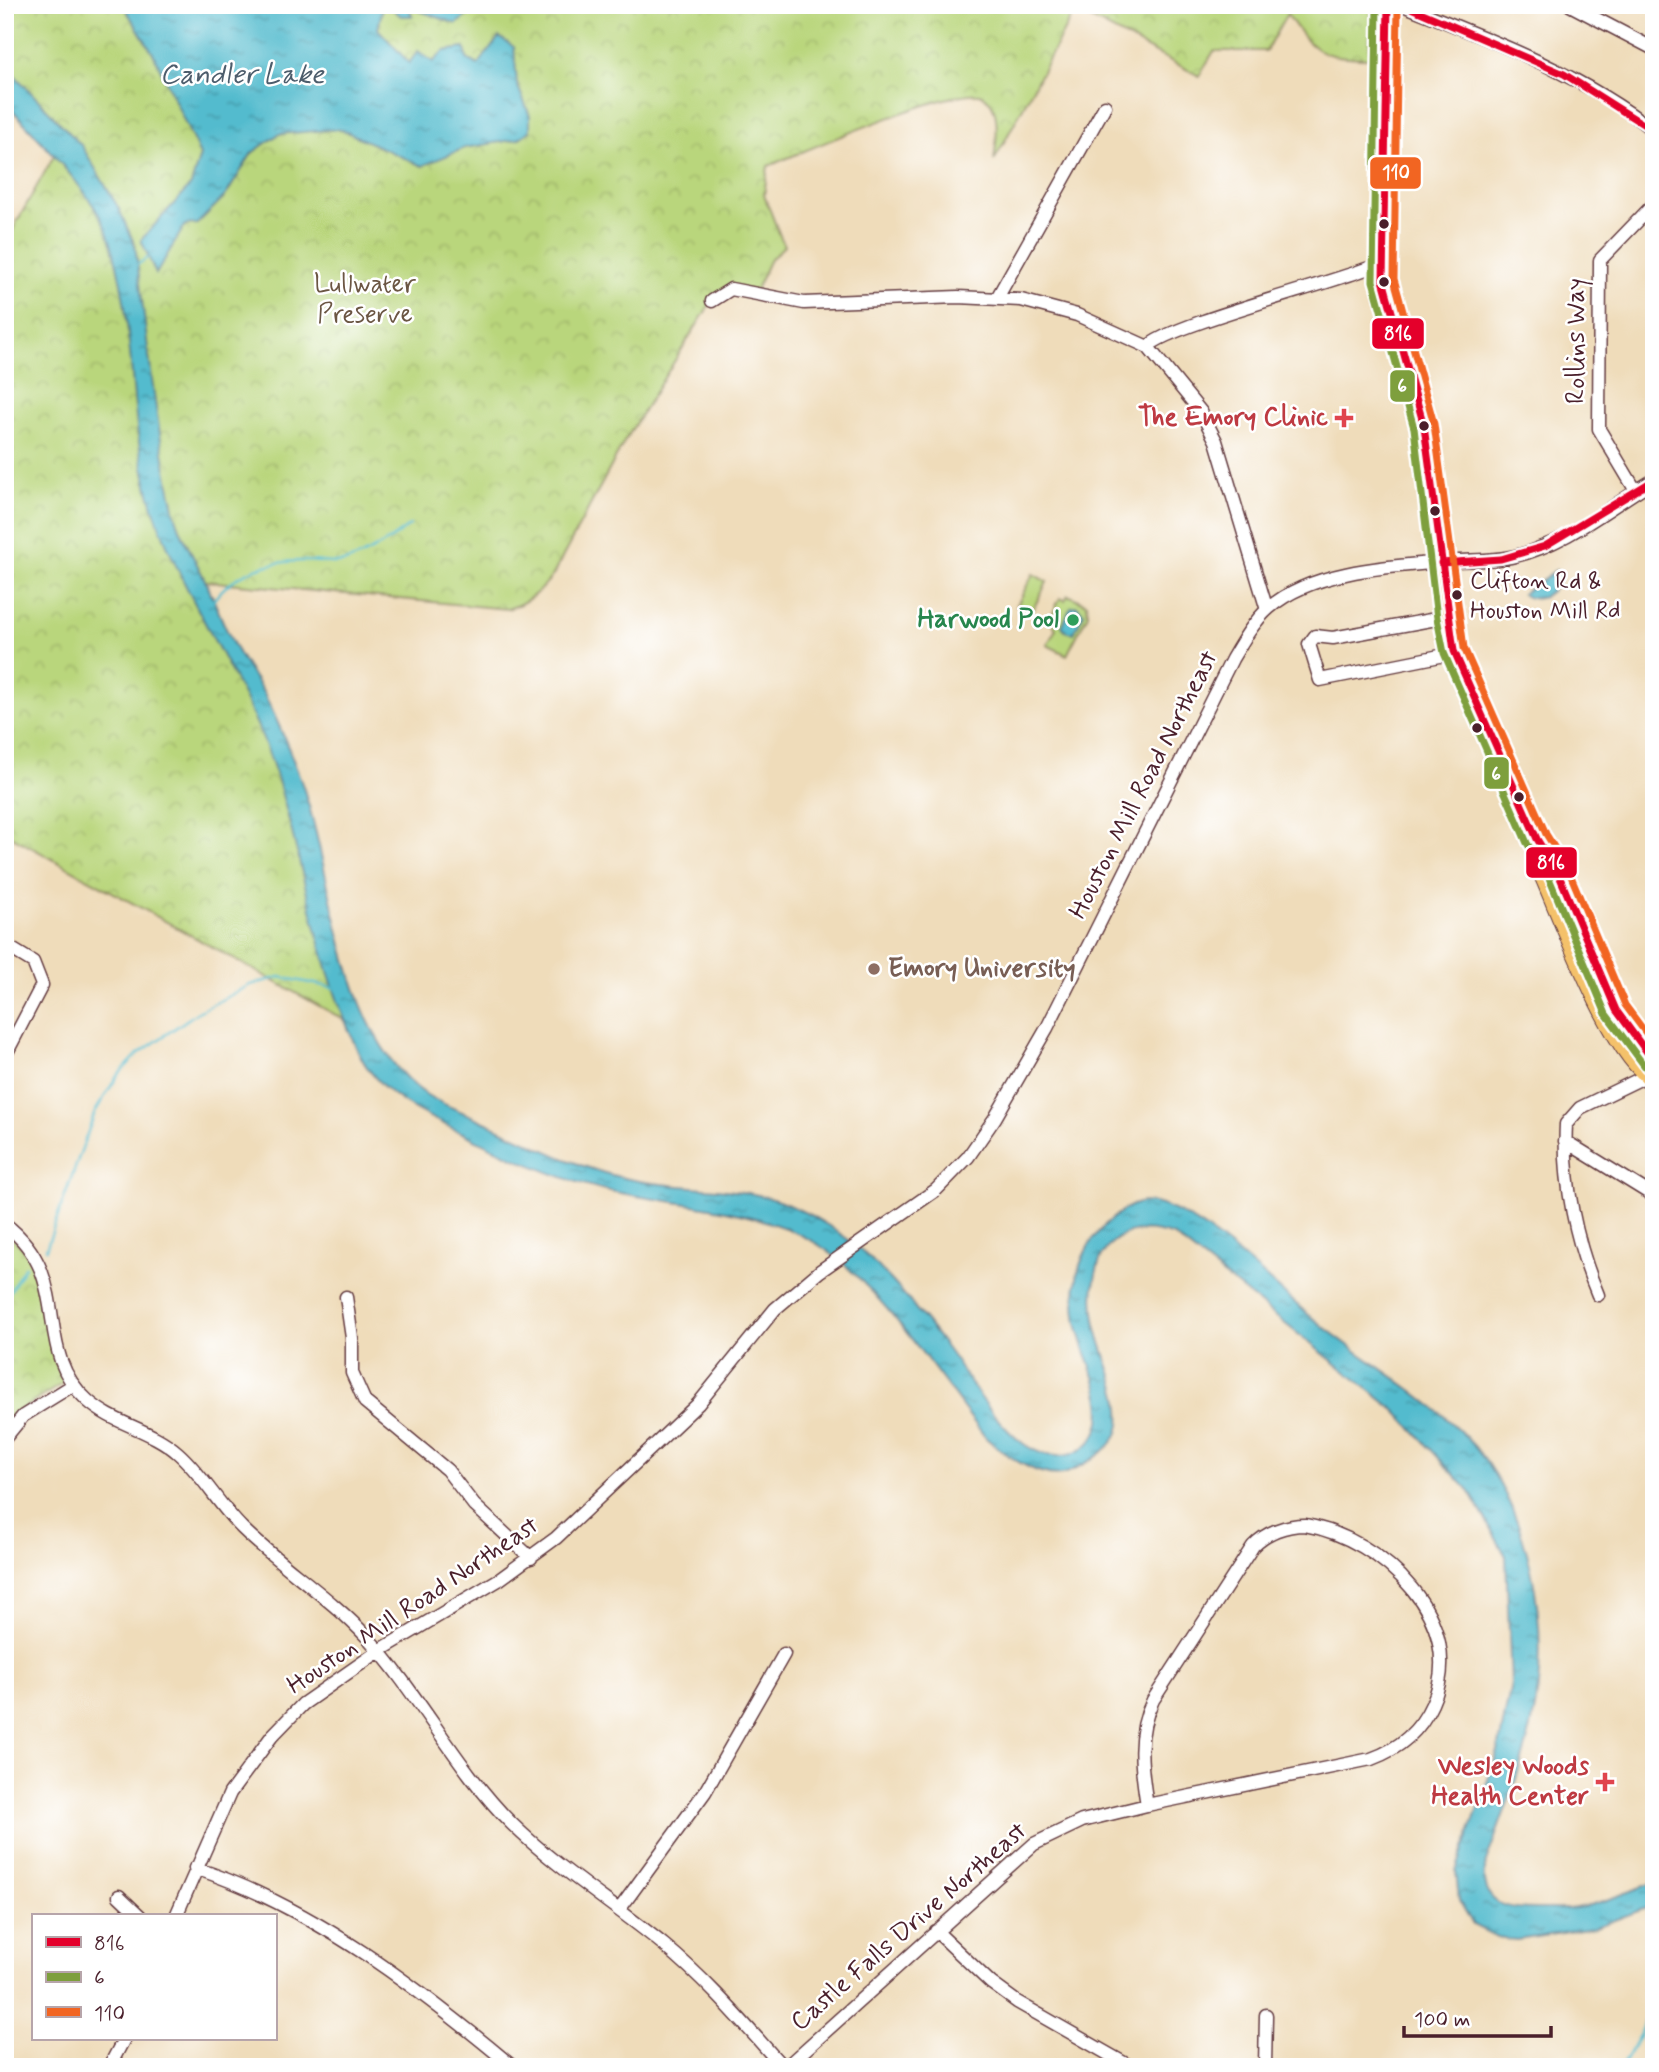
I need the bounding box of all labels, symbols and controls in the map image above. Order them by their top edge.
water label: Candler Lake [160,57,326,94]
line badge: 110 [1369,156,1422,190]
text: 110 [1382,161,1410,186]
unlabelled marker [1377,217,1391,231]
park label: Lullwater Preserve [314,268,417,332]
unlabelled marker [1377,275,1391,289]
street label: Rollins Way [1560,278,1594,404]
line badge: 816 [1371,317,1425,350]
text: 816 [1384,322,1412,347]
line badge: 6 [1389,369,1416,403]
text: 6 [1397,374,1407,399]
place label: The Emory Clinic [1138,401,1328,435]
marker: The Emory Clinic [1334,408,1354,428]
unlabelled marker [1417,419,1431,433]
unlabelled marker [1428,504,1442,518]
place label: Clifton Rd & Houston Mill Rd [1470,566,1621,627]
marker: Clifton Rd & Houston Mill Rd [1450,588,1464,602]
place label: Harwood Pool [917,603,1059,637]
marker: Harwood Pool [1065,612,1081,628]
street label: Houston Mill Road Northeast [1061,645,1227,925]
unlabelled marker [1470,721,1484,735]
line badge: 6 [1483,756,1510,790]
text: 6 [1491,762,1501,787]
unlabelled marker [1512,790,1526,804]
line badge: 816 [1525,846,1578,879]
text: 816 [1537,851,1565,876]
place label: Emory University [888,952,1076,986]
marker: Emory University [866,961,882,977]
street label: Houston Mill Road Northeast [280,1509,546,1703]
place label: Wesley Woods Health Center [1431,1750,1590,1814]
marker: Wesley Woods Health Center [1595,1772,1615,1792]
street label: Castle Falls Drive Northeast [784,1815,1034,2039]
legend [32,1914,276,2040]
text: 816 [94,1930,125,1958]
text: 6 [94,1964,105,1992]
scale bar [1404,1995,1550,2039]
text: 110 [94,2000,125,2028]
text: 100 m [1414,2006,1470,2034]

